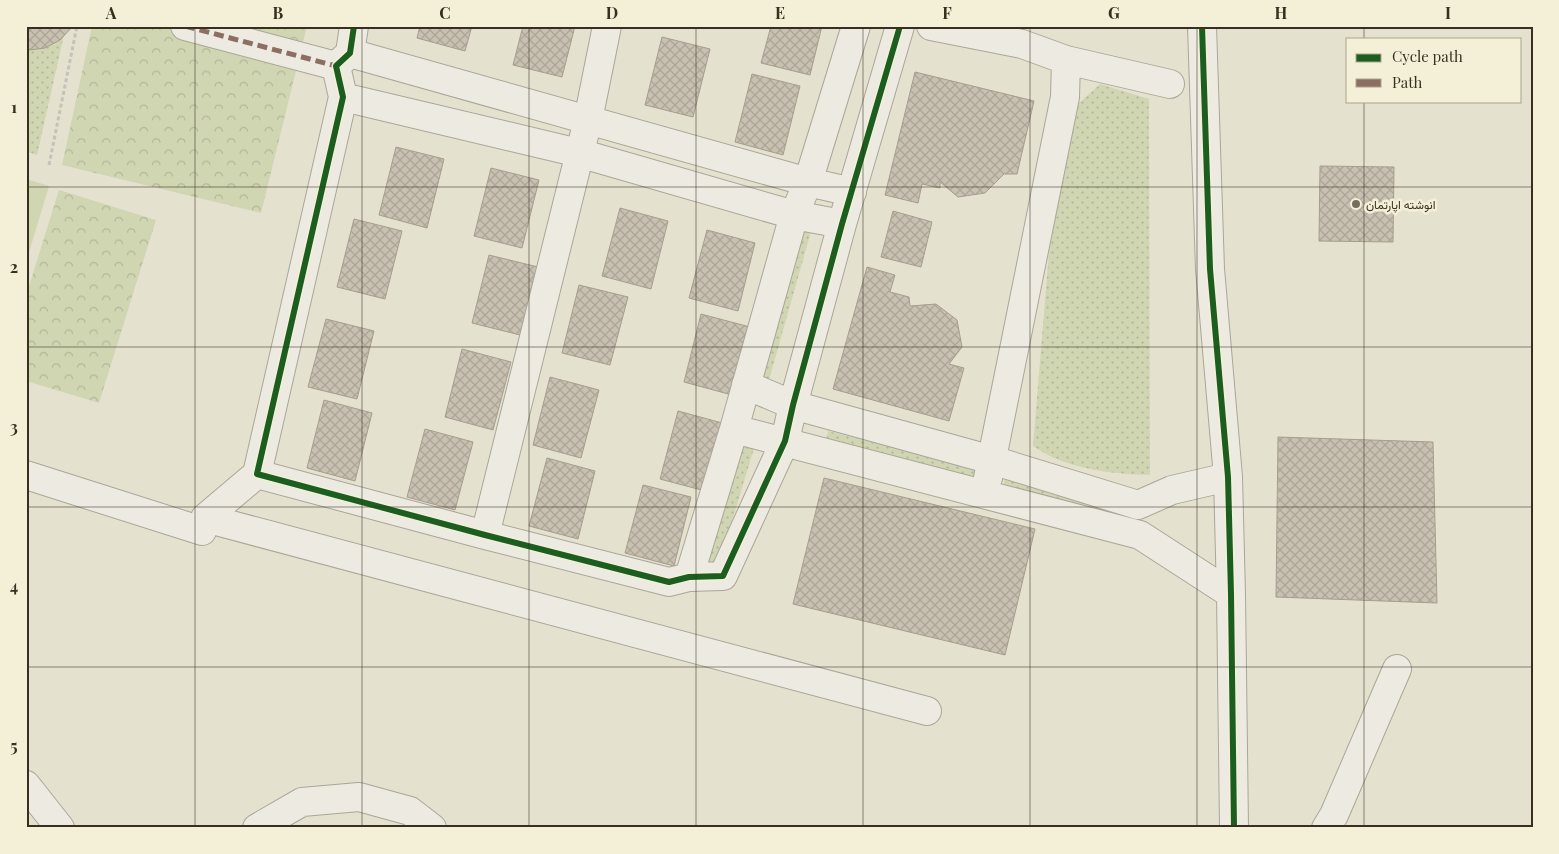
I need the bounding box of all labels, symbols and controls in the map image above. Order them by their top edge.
text: A [105,2,117,23]
text: B [273,2,284,23]
text: C [439,2,451,23]
text: D [606,2,618,23]
text: E [775,2,785,23]
text: F [942,2,952,23]
text: G [1108,2,1120,23]
text: H [1275,2,1288,23]
text: I [1445,2,1451,23]
legend [1346,38,1522,102]
text: Cycle path [1392,46,1463,66]
text: Path [1392,72,1422,92]
text: 1 [11,96,17,117]
place label: انوشته اپارتمان [1366,196,1436,213]
marker: انوشته اپارتمان [1350,198,1362,210]
text: 2 [10,256,18,277]
text: 3 [10,416,18,437]
text: 4 [10,575,18,596]
text: 5 [10,735,18,756]

